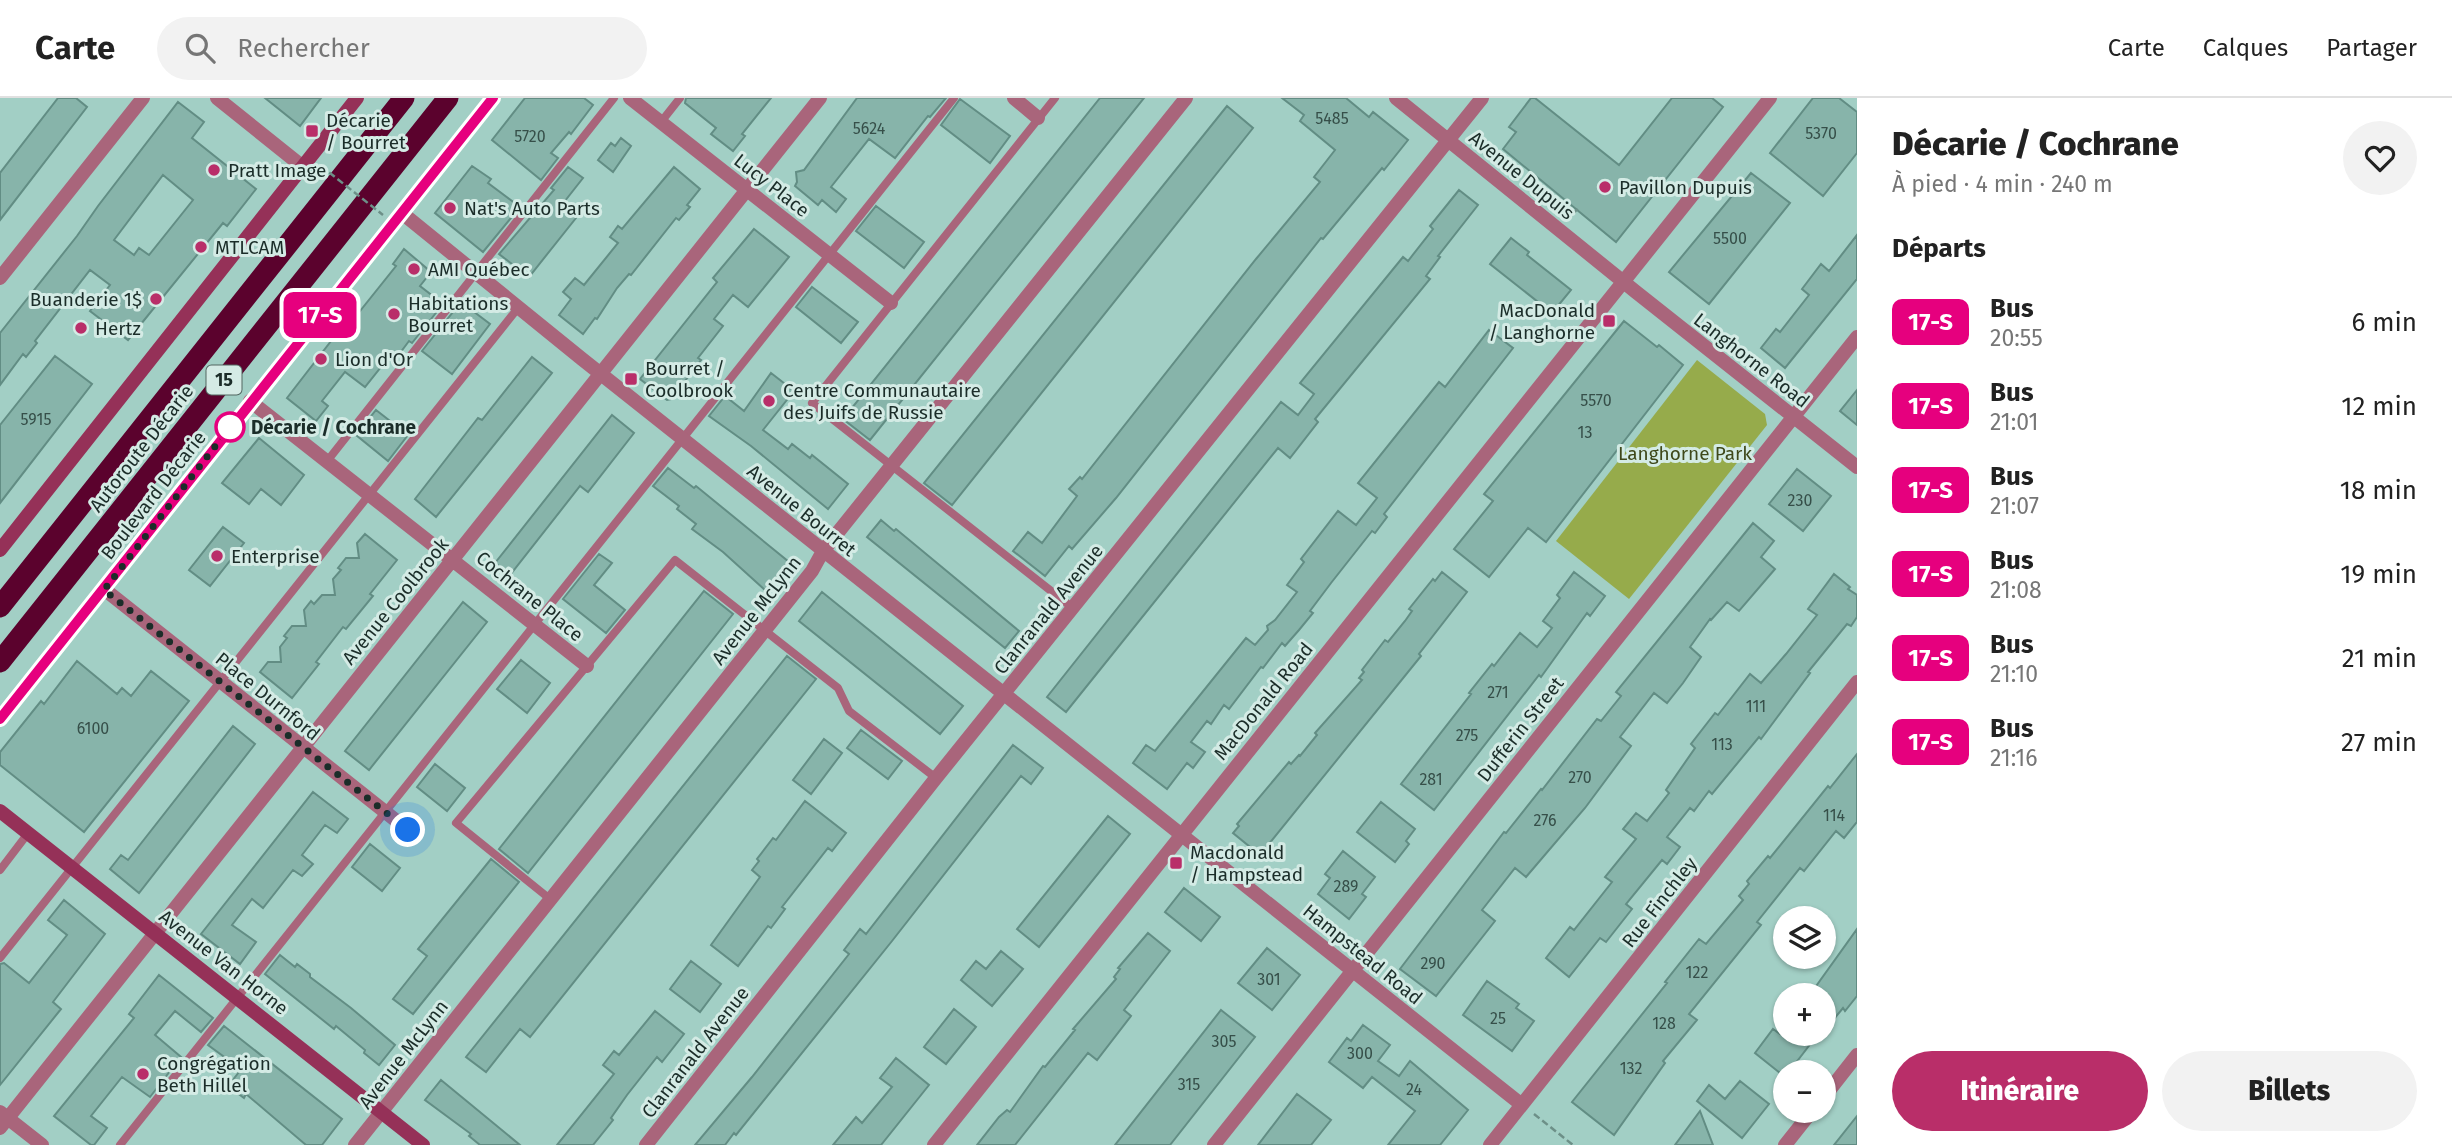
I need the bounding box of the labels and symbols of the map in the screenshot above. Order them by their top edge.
place label: Décarie / Bourret [326,109,406,154]
house number: 5485 [1315,109,1349,128]
house number: 5624 [853,119,886,138]
marker: Décarie / Bourret [304,123,320,139]
house number: 5370 [1805,124,1837,143]
street label: Avenue Dupuis [1465,126,1579,225]
house number: 5720 [514,127,546,146]
street label: Lucy Place [729,149,814,222]
place label: Pratt Image [228,159,326,182]
marker: Pratt Image [206,162,222,178]
place label: Pavillon Dupuis [1619,176,1752,199]
marker: Pavillon Dupuis [1597,179,1613,195]
place label: Nat's Auto Parts [464,197,600,220]
marker: Nat's Auto Parts [442,200,458,216]
house number: 5500 [1713,229,1747,248]
place label: MTLCAM [215,236,284,259]
marker: MTLCAM [193,239,209,255]
place label: AMI Québec [428,258,530,281]
marker: AMI Québec [406,261,422,277]
place label: Buanderie 1$ [30,288,142,311]
marker: Buanderie 1$ [148,291,164,307]
line badge: 17-S [271,292,369,338]
place label: Habitations Bourret [408,292,508,337]
place label: MacDonald / Langhorne [1488,299,1595,344]
marker: Habitations Bourret [386,306,402,322]
street label: Langhorne Road [1689,308,1814,413]
marker: MacDonald / Langhorne [1601,313,1617,329]
place label: Hertz [95,317,141,340]
marker: Hertz [73,320,89,336]
place label: Lion d'Or [335,348,414,371]
marker: Lion d'Or [313,351,329,367]
place label: Bourret / Coolbrook [645,357,733,402]
road number: 15 [206,366,242,394]
marker: Bourret / Coolbrook [623,371,639,387]
place label: Centre Communautaire des Juifs de Russie [783,379,981,424]
street label: Autoroute Décarie [85,380,198,517]
house number: 5570 [1580,391,1612,410]
marker: Centre Communautaire des Juifs de Russie [761,393,777,409]
house number: 5915 [21,410,51,429]
marker: Décarie / Cochrane [215,412,245,442]
place label: Décarie / Cochrane [251,416,416,439]
house number: 13 [1578,423,1592,442]
street label: Boulevard Décarie [96,426,211,564]
park label: Langhorne Park [1618,442,1752,465]
street label: Avenue Bourret [743,460,861,561]
house number: 230 [1788,491,1812,510]
street label: Avenue Coolbrook [337,533,454,669]
street label: Clanranald Avenue [989,540,1108,679]
place label: Enterprise [231,545,320,568]
street label: Cochrane Place [472,546,588,646]
marker: Enterprise [209,548,225,564]
street label: Avenue McLynn [707,551,806,669]
street label: MacDonald Road [1209,638,1318,765]
street label: Place Durnford [211,647,325,746]
street label: Dufferin Street [1472,672,1569,786]
house number: 271 [1487,683,1509,702]
house number: 111 [1746,697,1766,716]
house number: 6100 [77,719,109,738]
house number: 275 [1456,726,1478,745]
house number: 113 [1711,735,1733,754]
house number: 270 [1568,768,1592,787]
house number: 281 [1419,770,1443,789]
house number: 114 [1823,806,1846,825]
house number: 276 [1533,811,1557,830]
your location [390,812,425,847]
place label: Macdonald / Hampstead [1190,841,1303,886]
street label: Rue Finchley [1617,852,1702,952]
marker: Macdonald / Hampstead [1168,855,1184,871]
house number: 289 [1334,877,1358,896]
street label: Hampstead Road [1298,899,1427,1010]
street label: Avenue Van Horne [155,905,293,1020]
house number: 290 [1420,954,1446,973]
house number: 122 [1686,963,1708,982]
house number: 301 [1257,970,1281,989]
street label: Clanranald Avenue [637,982,754,1123]
street label: Avenue McLynn [354,995,453,1113]
house number: 25 [1490,1009,1506,1028]
house number: 128 [1652,1014,1676,1033]
house number: 305 [1212,1032,1236,1051]
house number: 300 [1347,1044,1373,1063]
place label: Congrégation Beth Hillel [157,1052,271,1097]
house number: 132 [1620,1059,1642,1078]
marker: Congrégation Beth Hillel [135,1066,151,1082]
house number: 315 [1178,1075,1200,1094]
house number: 24 [1406,1080,1422,1099]

